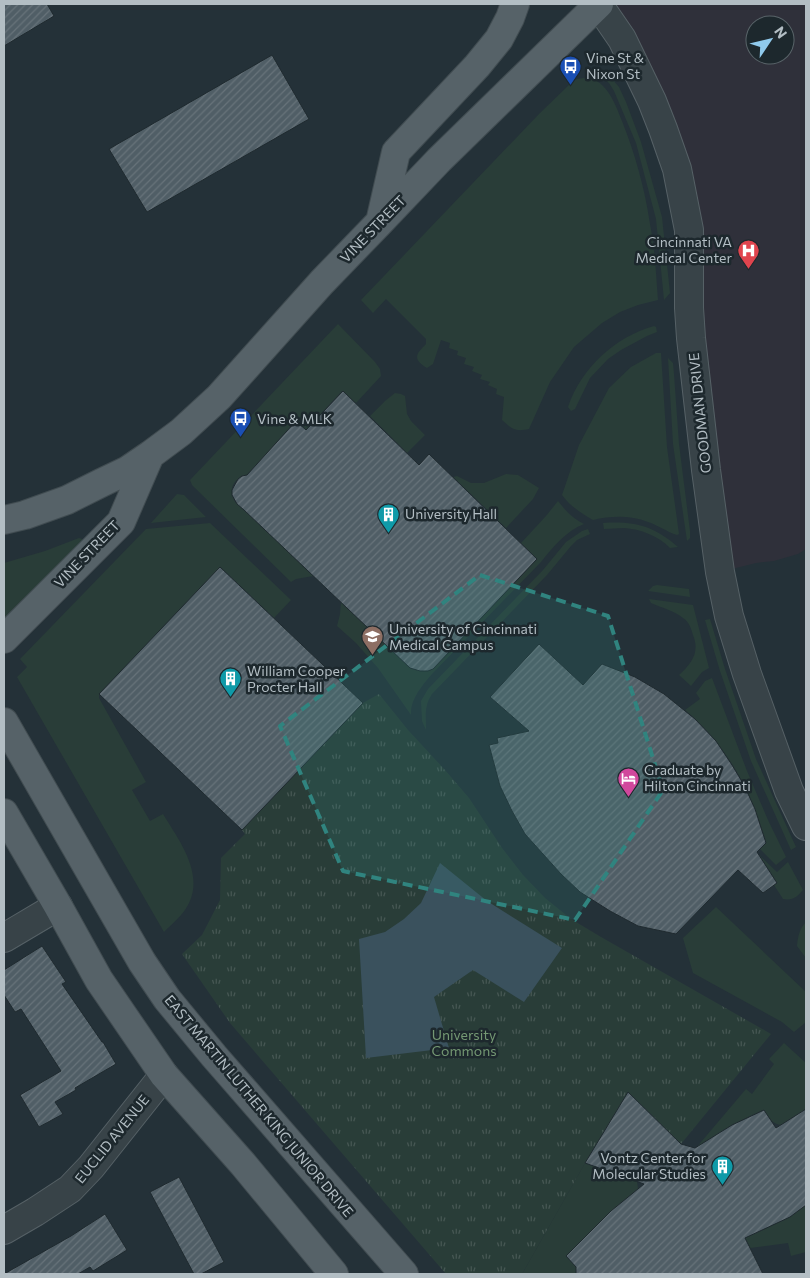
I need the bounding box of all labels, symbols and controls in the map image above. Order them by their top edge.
north arrow [745,15,795,65]
text: N [771,23,791,41]
place label: Vine St & Nixon St [586,49,645,82]
bus stop icon: Vine St & Nixon St [558,54,582,85]
street label: VINE STREET [336,191,409,266]
place label: Cincinnati VA Medical Center [635,233,732,266]
hospital icon: Cincinnati VA Medical Center [736,238,760,269]
street label: GOODMAN DRIVE [685,352,714,474]
bus stop icon: Vine & MLK [229,407,253,438]
place label: Vine & MLK [257,410,332,427]
building icon: University Hall [377,502,401,533]
place label: University Hall [405,505,497,522]
street label: VINE STREET [50,516,123,591]
place label: University of Cincinnati Medical Campus [389,620,537,653]
school or university icon: University of Cincinnati Medical Campus [361,625,385,656]
place label: William Cooper Procter Hall [247,662,346,695]
building icon: William Cooper Procter Hall [219,667,243,698]
place label: Graduate by Hilton Cincinnati [644,761,751,794]
hotel icon: Graduate by Hilton Cincinnati [616,766,640,797]
street label: EAST MARTIN LUTHER KING JUNIOR DRIVE [161,991,357,1220]
park label: University Commons [431,1026,497,1059]
street label: EUCLID AVENUE [71,1091,152,1186]
place label: Vontz Center for Molecular Studies [592,1149,706,1182]
building icon: Vontz Center for Molecular Studies [710,1154,734,1185]

